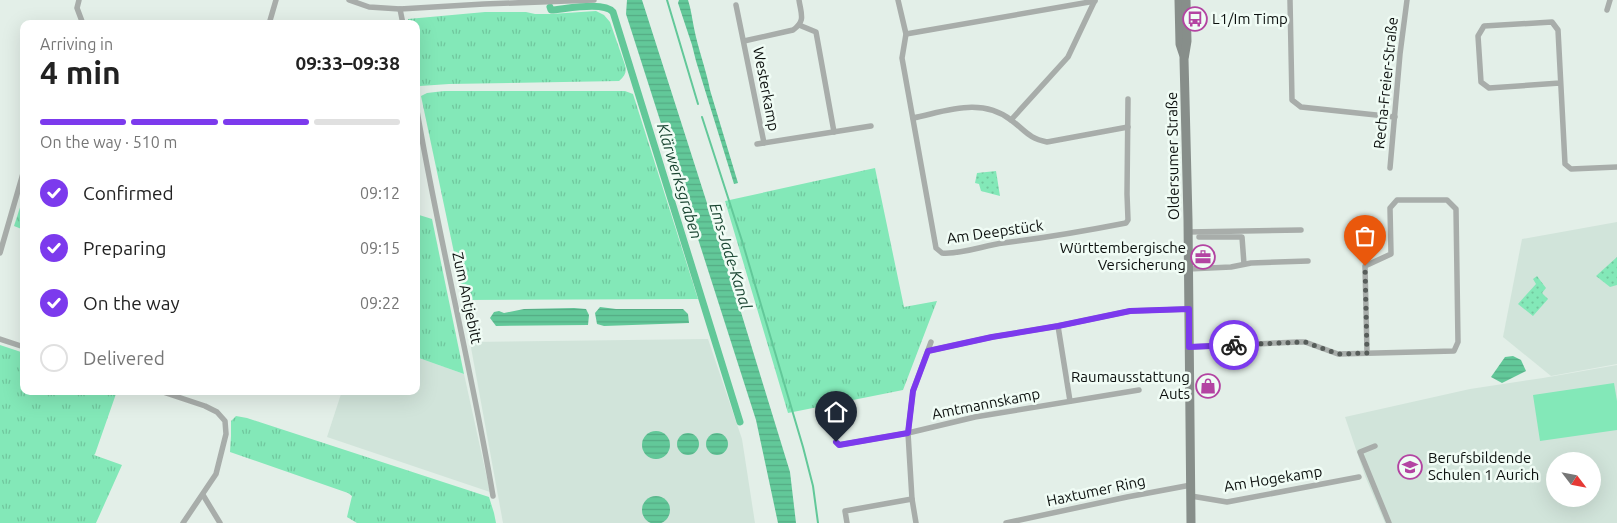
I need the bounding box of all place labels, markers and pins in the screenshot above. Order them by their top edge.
bus stop icon: L1/Im Timp [1182,6,1208,32]
place label: L1/Im Timp [1212,10,1288,27]
pin [1344,215,1386,266]
place label: Württembergische Versicherung [1060,239,1186,273]
office icon: Württembergische Versicherung [1190,244,1216,270]
place label: Raumausstattung Auts [1071,368,1190,402]
shop icon: Raumausstattung Auts [1195,373,1221,399]
pin [815,391,857,442]
place label: Berufsbildende Schulen 1 Aurich [1428,449,1539,483]
school or university icon: Berufsbildende Schulen 1 Aurich [1397,454,1423,480]

